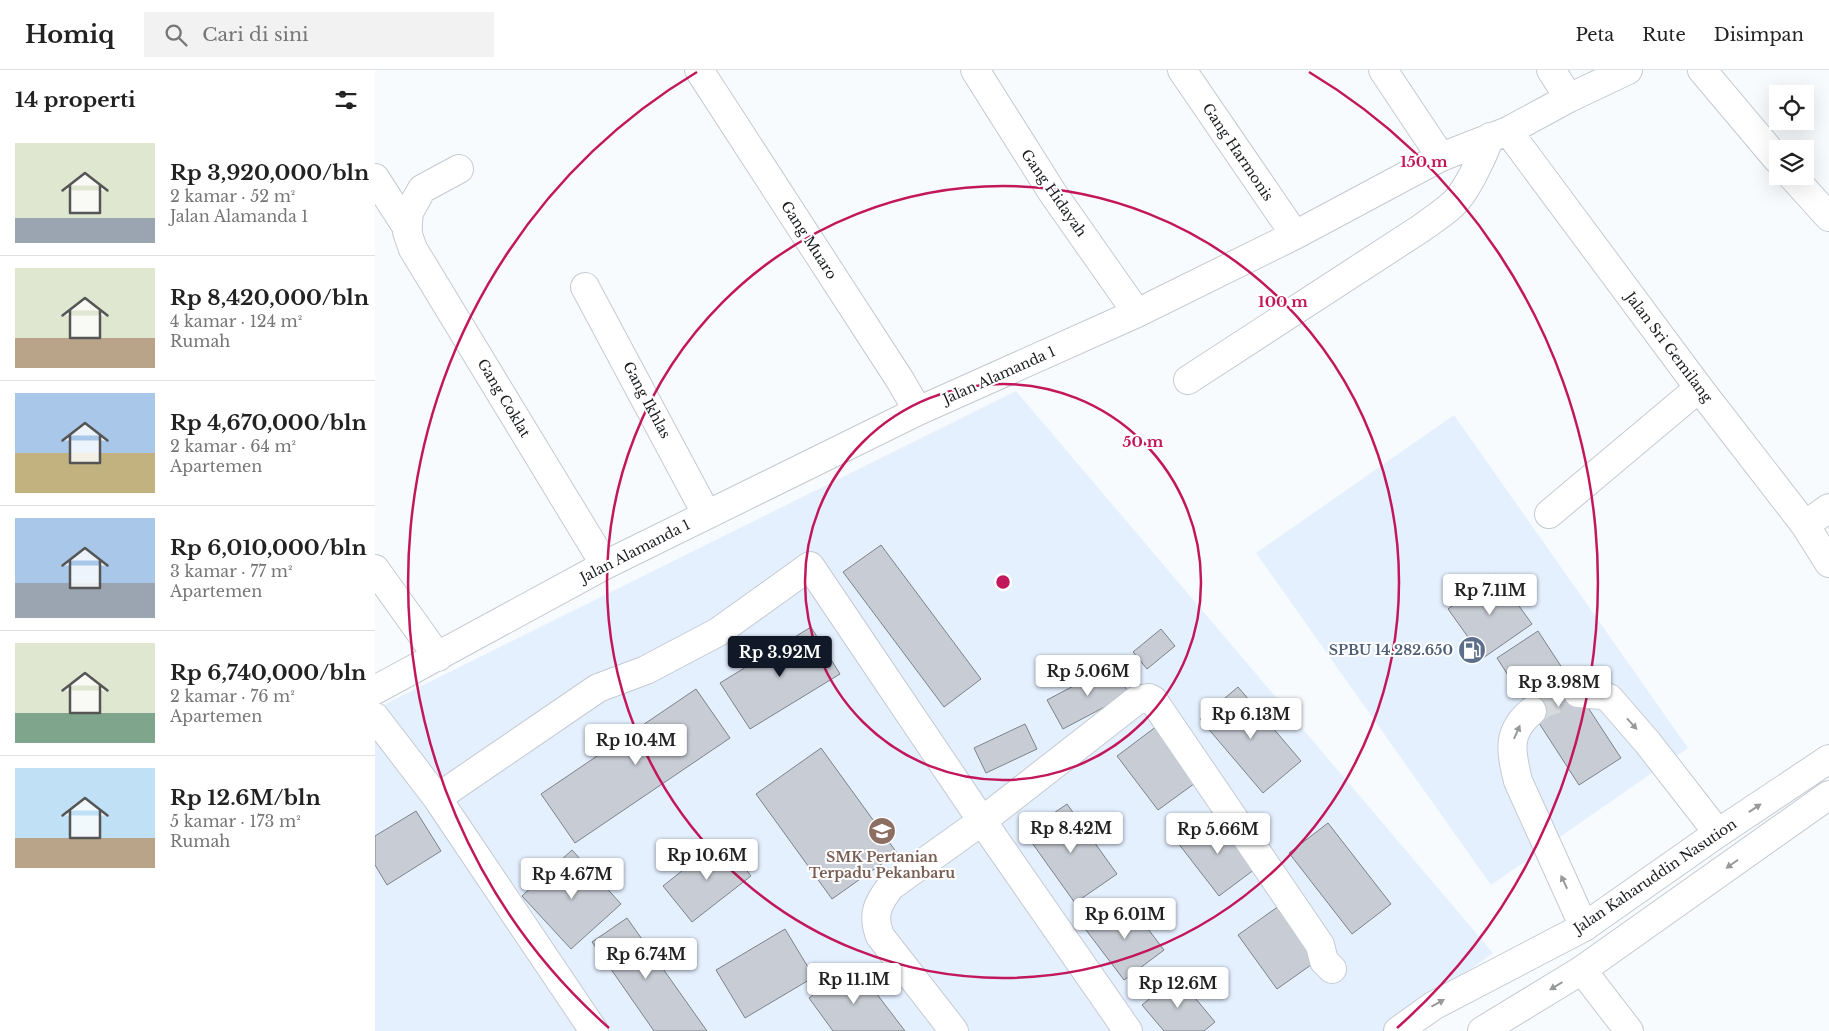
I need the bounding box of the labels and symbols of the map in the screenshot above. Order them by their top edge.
street label: Gang Harmonis [1199,100,1277,204]
street label: Gang Hidayah [1017,146,1091,241]
text: 150 m [1400,152,1448,171]
street label: Gang Muaro [777,198,841,282]
street label: Jalan Sri Gemilang [1620,287,1717,406]
text: 100 m [1258,292,1308,311]
street label: Jalan Alamanda 1 [938,342,1058,409]
street label: Gang Coklat [474,355,535,441]
street label: Gang Ikhlas [619,358,675,442]
text: 50 m [1123,432,1164,451]
street label: Jalan Alamanda 1 [575,515,693,587]
centre of rings [994,573,1012,591]
pin: Rp 7.11M [1438,574,1542,616]
fuel station icon: SPBU 14.282.650 [1457,635,1487,665]
pin: Rp 3.92M [728,636,832,678]
place label: SPBU 14.282.650 [1329,641,1453,659]
pin: Rp 5.06M [1036,654,1140,697]
pin: Rp 3.98M [1507,666,1611,708]
pin: Rp 6.13M [1199,698,1303,740]
one-way arrow [1626,718,1638,730]
pin: Rp 10.4M [584,724,688,766]
one-way arrow [1512,724,1521,739]
one-way arrow [1748,803,1762,813]
pin: Rp 8.42M [1019,812,1123,854]
pin: Rp 5.66M [1166,812,1270,855]
street label: Jalan Kaharuddin Nasution [1568,814,1740,938]
school or university icon: SMK Pertanian Terpadu Pekanbaru [867,816,897,846]
pin: Rp 10.6M [655,838,759,881]
place label: SMK Pertanian Terpadu Pekanbaru [809,848,955,882]
pin: Rp 4.67M [520,858,624,900]
one-way arrow [1726,858,1739,869]
one-way arrow [1559,875,1567,889]
pin: Rp 6.01M [1073,898,1177,940]
pin: Rp 6.74M [594,938,698,980]
pin: Rp 11.1M [802,962,906,1005]
pin: Rp 12.6M [1126,966,1230,1009]
one-way arrow [1549,982,1562,991]
one-way arrow [1431,999,1446,1007]

